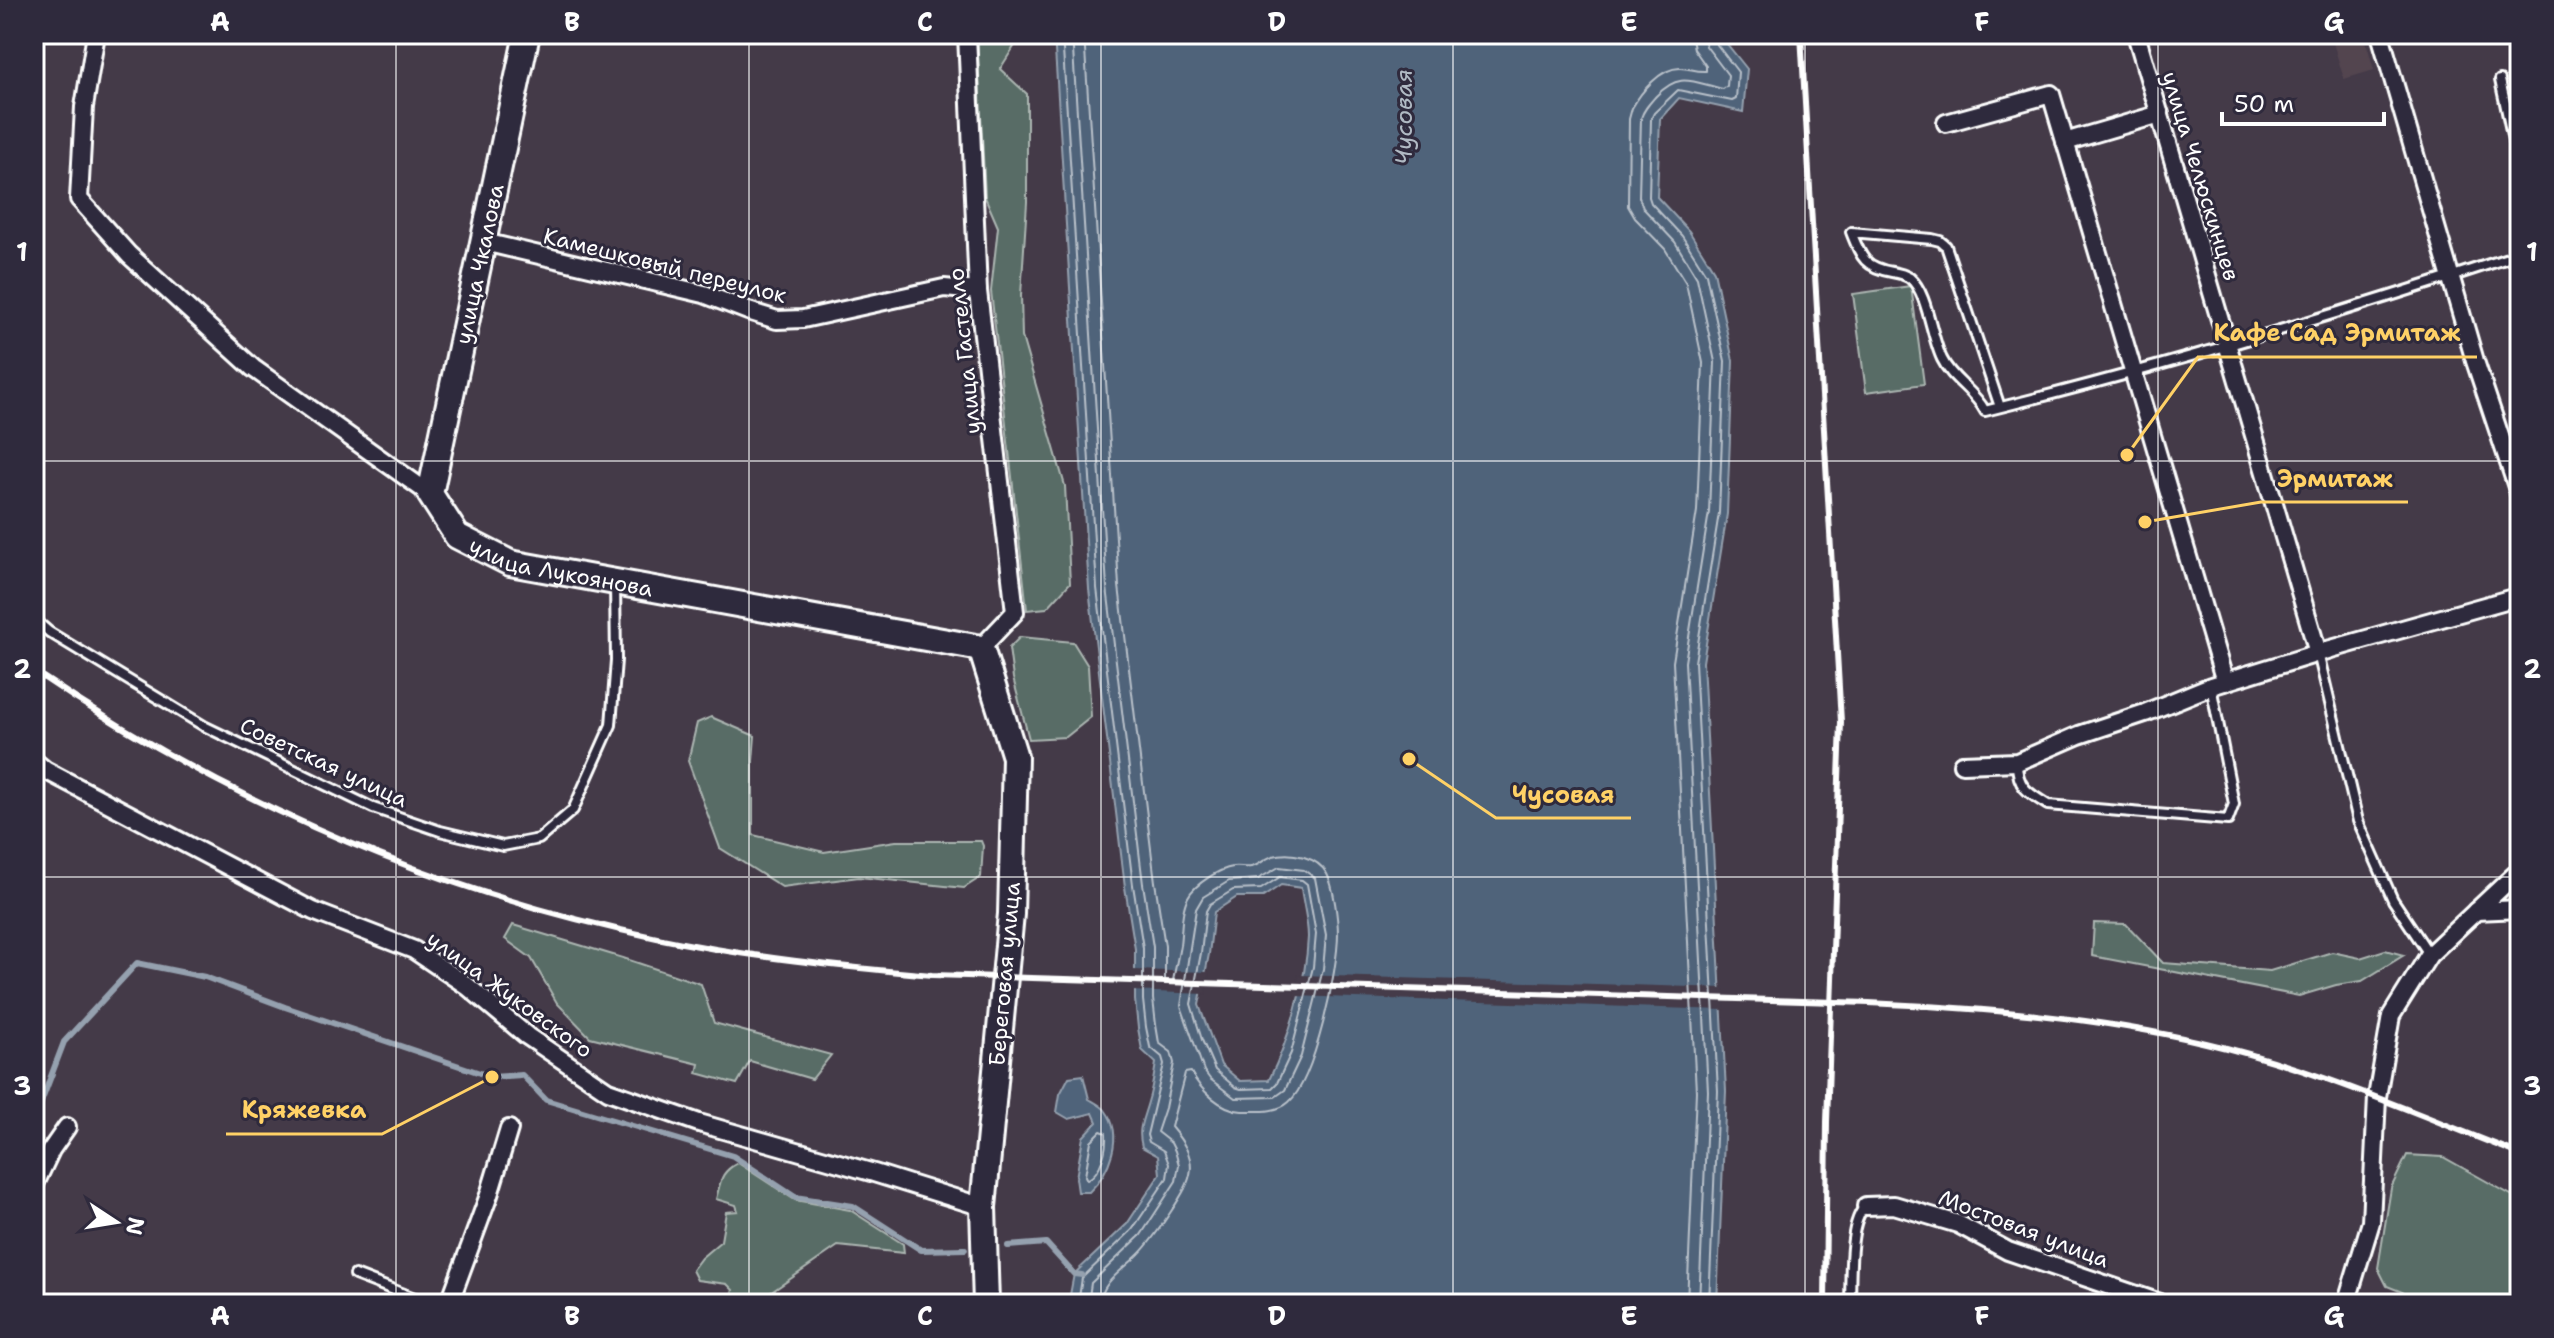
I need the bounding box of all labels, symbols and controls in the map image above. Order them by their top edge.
text: A [210,4,230,39]
text: B [564,4,580,39]
text: C [917,4,933,39]
text: D [1268,4,1286,39]
text: E [1620,4,1638,39]
text: F [1974,4,1990,39]
text: G [2324,4,2345,39]
street label: улица Челюскинцев [2155,68,2246,284]
water label: Чусовая [1388,69,1420,165]
scale bar [2222,76,2384,126]
text: 50 m [2234,88,2294,120]
street label: улица Чкалова [448,181,511,347]
street label: Камешковый переулок [540,221,790,310]
text: 1 [16,234,28,269]
text: 1 [2526,234,2538,269]
street label: улица Гастелло [941,266,988,436]
callout: Кафе Сад Эрмитаж [2198,309,2477,357]
text: Кафе Сад Эрмитаж [2213,317,2461,349]
callout: Эрмитаж [2261,454,2408,502]
text: Эрмитаж [2277,463,2393,495]
street label: улица Лукоянова [464,531,655,604]
text: 2 [13,651,31,686]
text: 2 [2523,651,2541,686]
street label: Советская улица [235,711,413,814]
callout: Чусовая [1496,770,1631,818]
text: Чусовая [1512,779,1614,811]
street label: Береговая улица [982,880,1027,1067]
street label: улица Жуковского [421,924,598,1064]
text: 3 [13,1068,31,1103]
text: 3 [2523,1068,2541,1103]
callout: Кряжевка [226,1086,382,1134]
text: Кряжевка [242,1094,367,1126]
north arrow [76,1182,156,1262]
street label: Мостовая улица [1934,1183,2114,1274]
text: N [119,1215,151,1238]
text: A [210,1298,230,1333]
text: B [564,1298,580,1333]
text: C [917,1298,933,1333]
text: D [1268,1298,1286,1333]
text: E [1620,1298,1638,1333]
text: F [1974,1298,1990,1333]
text: G [2324,1298,2345,1333]

